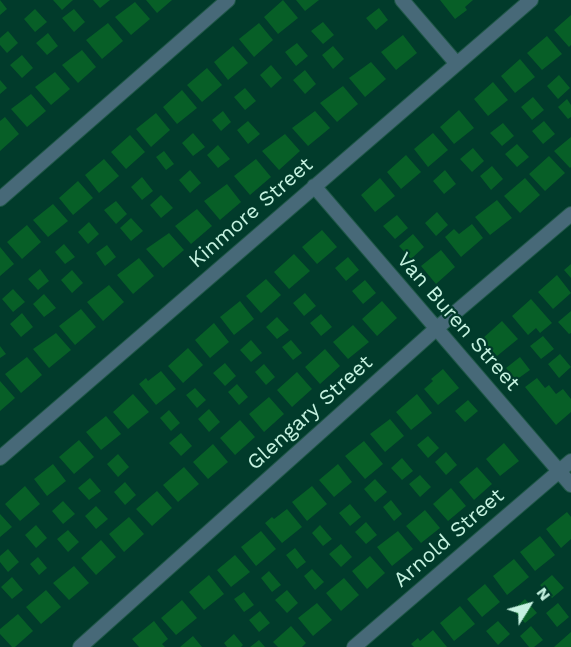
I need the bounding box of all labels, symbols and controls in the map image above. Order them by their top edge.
street label: Kinmore Street [184,152,318,274]
street label: Van Buren Street [391,248,525,396]
street label: Glengary Street [242,350,378,476]
street label: Arnold Street [389,483,509,593]
north arrow [499,575,559,635]
text: N [533,583,555,604]

